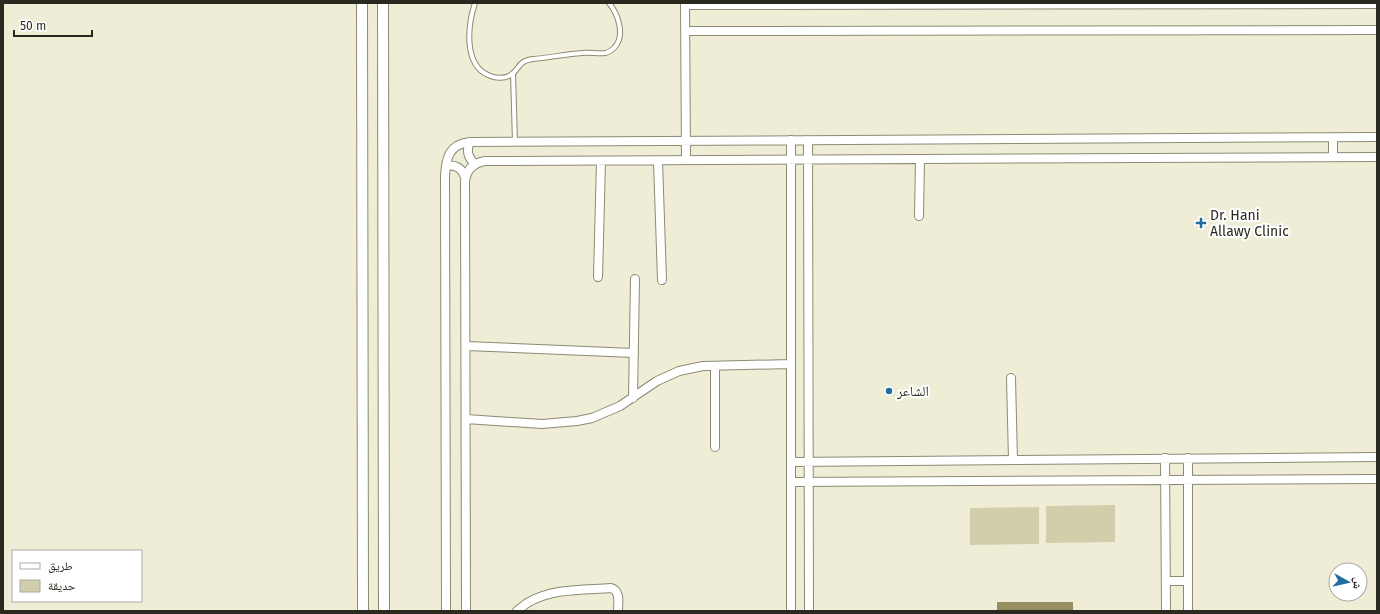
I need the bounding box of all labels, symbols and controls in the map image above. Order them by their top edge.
scale bar [14,12,92,38]
text: 50 m [20,19,46,33]
place label: Dr. Hani Allawy Clinic [1210,207,1289,240]
marker: Dr. Hani Allawy Clinic [1195,217,1207,229]
place label: الشاعر [896,383,929,400]
marker: الشاعر [884,386,894,396]
legend [12,550,142,602]
text: طريق [48,559,73,573]
north arrow [1328,562,1368,602]
text: ش [1349,576,1365,590]
text: حديقة [48,579,76,593]

